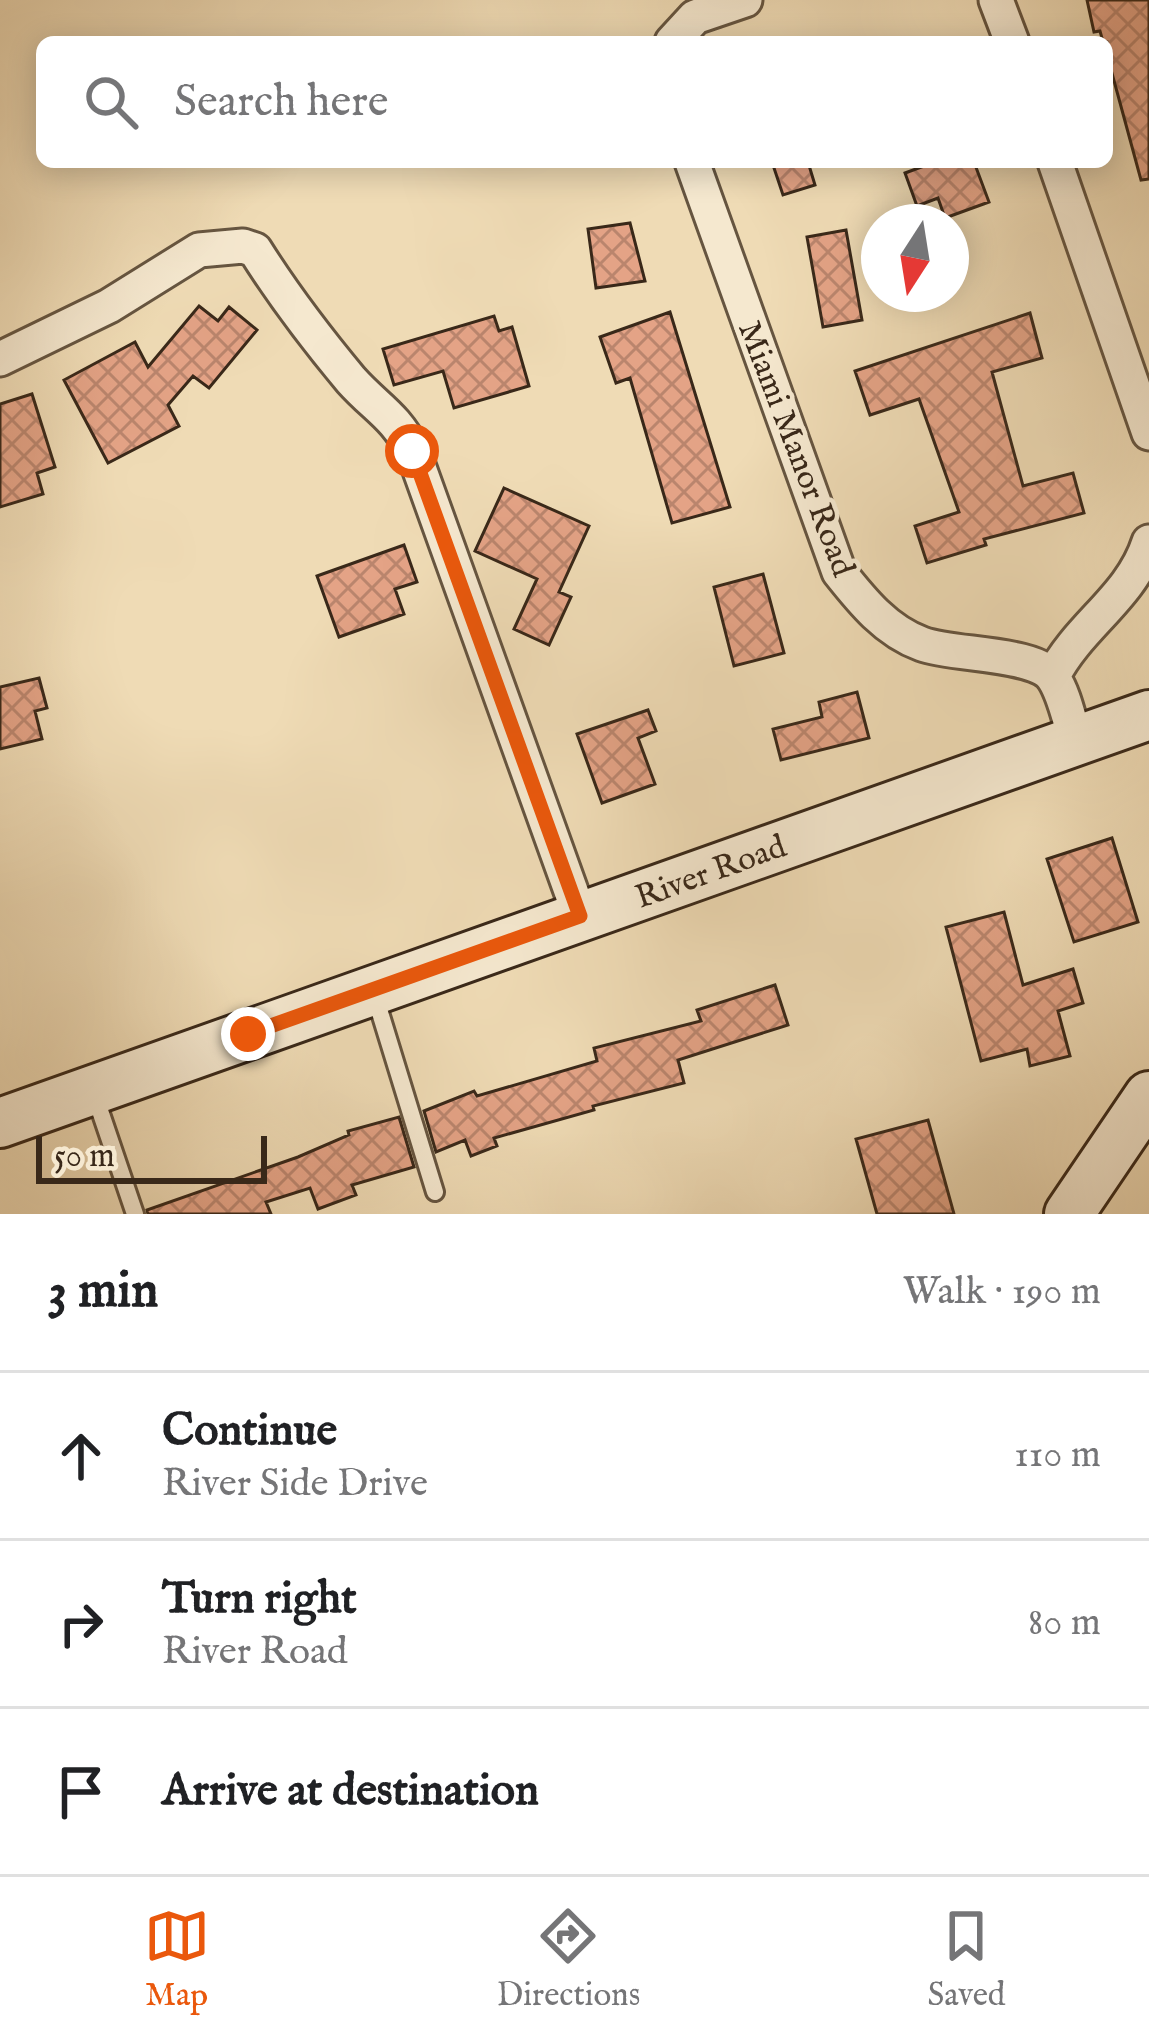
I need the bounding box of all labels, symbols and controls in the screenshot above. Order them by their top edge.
search box [36,36,1113,168]
icon: search [78,69,144,135]
text: Search here [174,74,388,131]
north arrow [861,204,969,312]
street label: Miami Manor Road [727,315,863,583]
route start [385,424,439,478]
street label: River Road [630,826,792,919]
route end [221,1007,275,1061]
scale bar [36,1130,267,1183]
text: 50 m [54,1136,115,1178]
text: 3 min [48,1260,158,1325]
text: Walk · 190 m [903,1268,1101,1317]
text: Continue [162,1403,337,1460]
icon: ahead [48,1423,114,1489]
text: 110 m [1014,1431,1101,1480]
text: River Side Drive [162,1460,428,1509]
text: Turn right [162,1571,357,1628]
icon: right [48,1591,114,1657]
text: 80 m [1028,1599,1101,1648]
text: River Road [162,1628,348,1677]
icon: arrive [48,1759,114,1825]
text: Arrive at destination [162,1763,539,1820]
tab: Map [144,1903,210,2017]
tab: Directions [497,1903,640,2017]
tab: Saved [927,1903,1005,2017]

